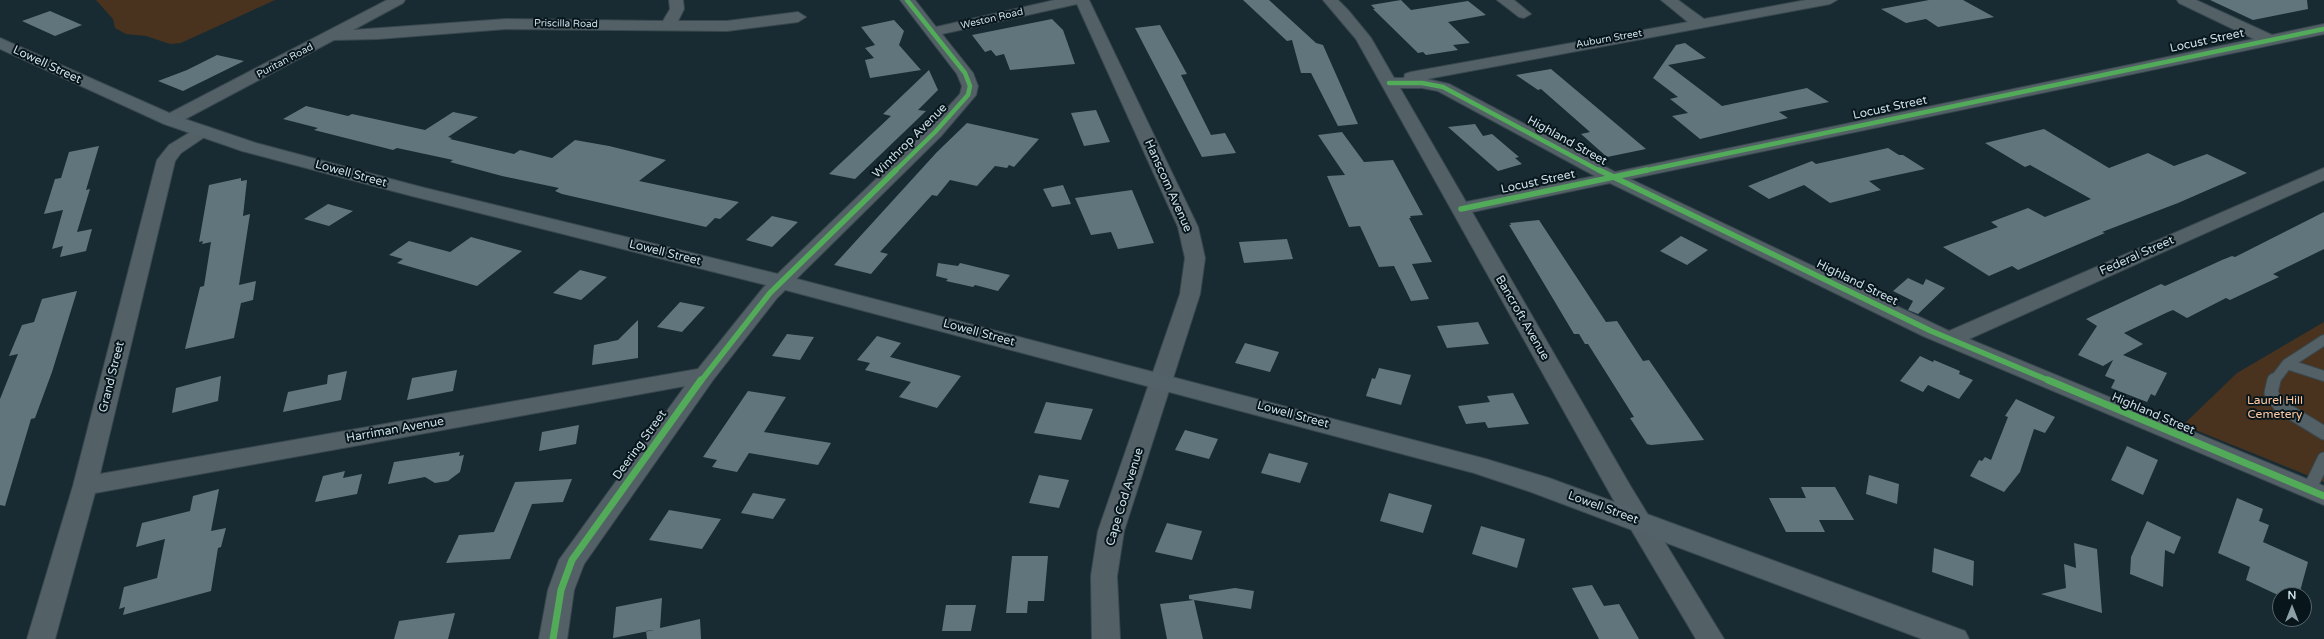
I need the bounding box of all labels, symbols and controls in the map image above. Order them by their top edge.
street label: Weston Road [960,6,1024,32]
street label: Priscilla Road [534,17,598,31]
street label: Locust Street [2169,26,2245,56]
street label: Auburn Street [1575,27,1643,51]
street label: Puritan Road [255,41,315,81]
street label: Lowell Street [11,43,83,87]
street label: Locust Street [1852,93,1928,123]
street label: Winthrop Avenue [870,101,950,181]
street label: Highland Street [1525,113,1609,169]
street label: Hanscom Avenue [1141,138,1195,234]
street label: Lowell Street [314,158,388,190]
street label: Locust Street [1500,167,1576,197]
street label: Federal Street [2098,233,2176,279]
street label: Lowell Street [627,237,703,269]
street label: Highland Street [1814,257,1900,309]
street label: Bancroft Avenue [1492,273,1552,363]
street label: Lowell Street [942,317,1016,349]
street label: Grand Street [96,340,128,414]
street label: Highland Street [2109,390,2197,438]
park label: Laurel Hill Cemetery [2247,394,2303,422]
street label: Lowell Street [1256,399,1330,431]
street label: Deering Street [610,407,670,483]
street label: Harriman Avenue [345,414,445,446]
street label: Cape Cod Avenue [1103,446,1147,548]
street label: Lowell Street [1566,489,1640,527]
north arrow [2272,587,2312,627]
text: N [2288,589,2296,602]

